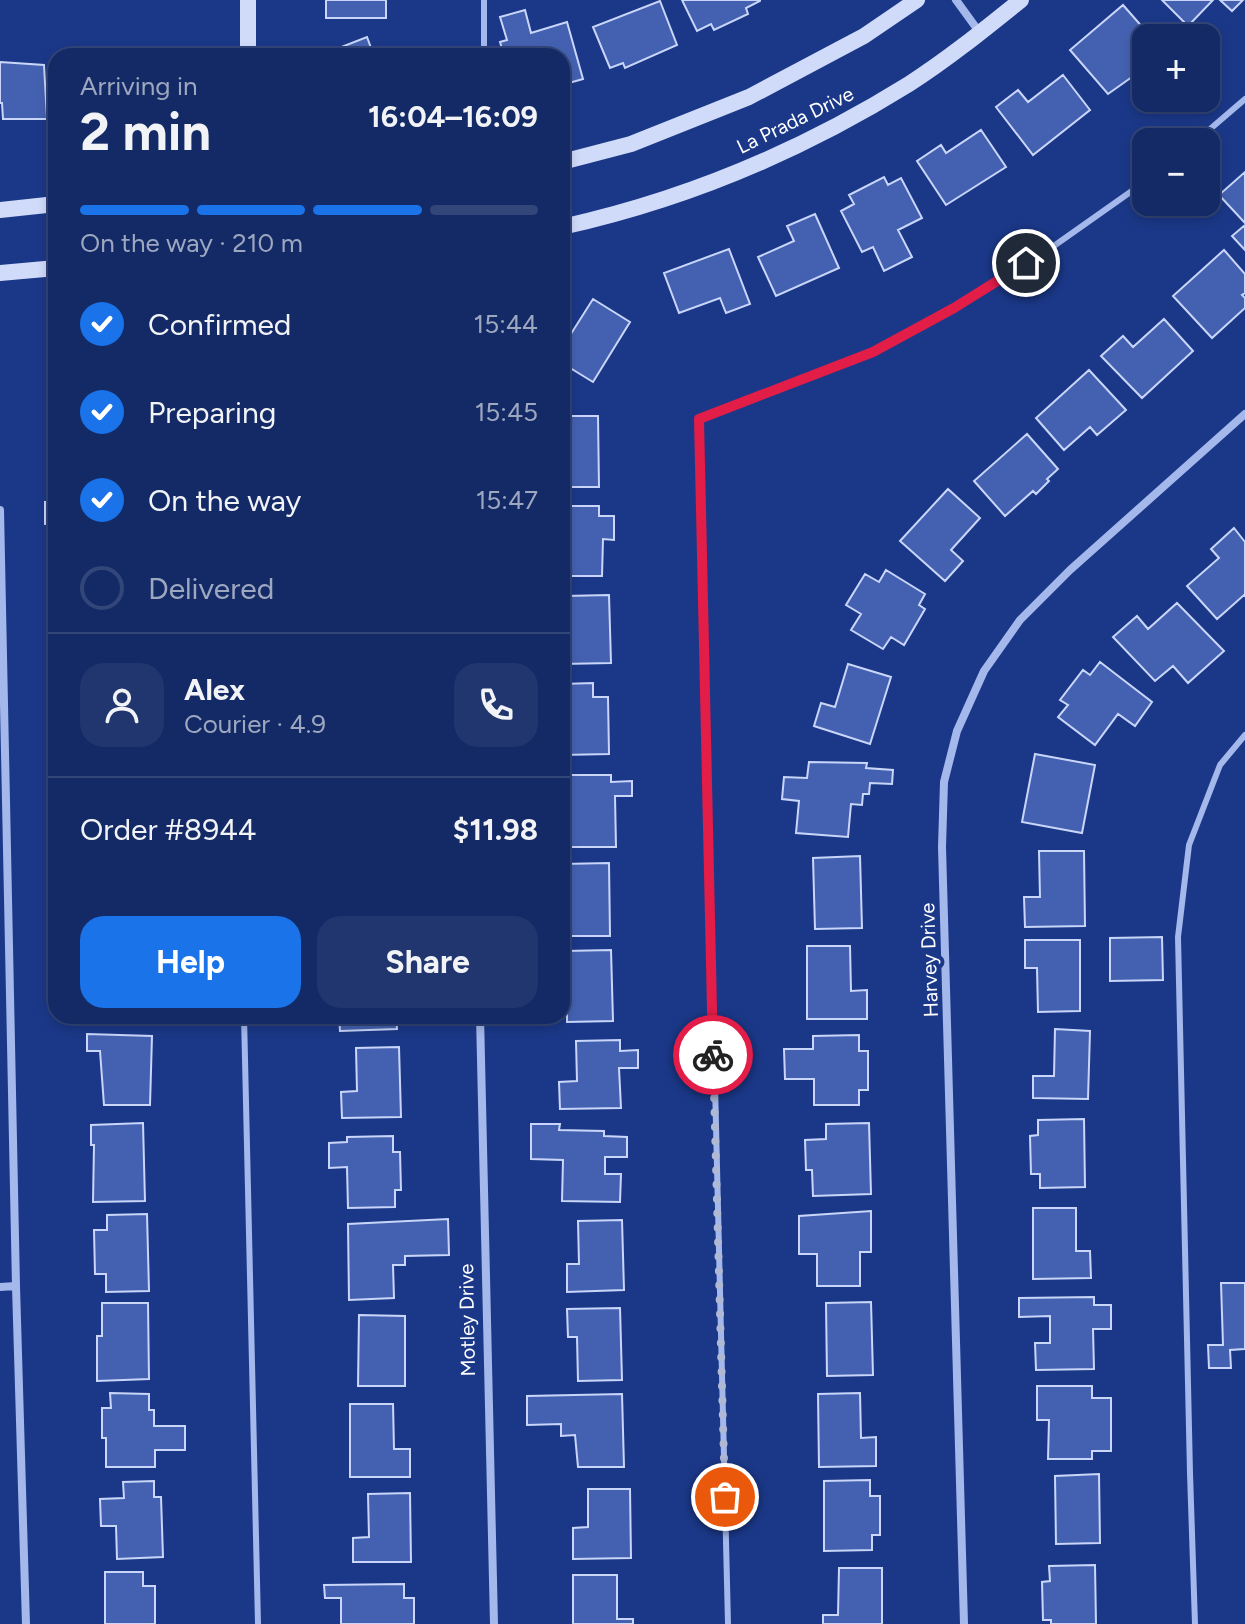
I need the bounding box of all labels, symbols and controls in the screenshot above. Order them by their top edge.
map controls [1132,24,1220,216]
button: + [1132,24,1220,112]
text: Arriving in [80,70,198,102]
street label: La Prada Drive [733,81,857,159]
text: 16:04–16:09 [368,98,538,135]
text: 2 min [80,101,211,163]
button: − [1132,128,1220,216]
text: On the way · 210 m [80,227,303,259]
pin [992,229,1060,297]
icon: home [1004,241,1048,285]
icon: check [80,302,124,346]
text: Confirmed [148,306,291,343]
text: 15:44 [473,308,538,340]
icon: check [80,390,124,434]
text: Preparing [148,394,276,431]
text: 15:45 [475,396,538,428]
icon: check [80,478,124,522]
text: On the way [148,482,301,519]
text: 15:47 [476,484,538,516]
text: Delivered [148,570,274,607]
button: person [80,663,164,747]
button: phone [454,663,538,747]
text: Alex [184,671,245,708]
text: Courier · 4.9 [184,708,326,740]
text: Order #8944 [80,811,256,848]
text: $11.98 [453,811,538,848]
street label: Harvey Drive [915,902,943,1018]
button: Help [80,916,301,1008]
button: Share [317,916,538,1008]
courier [673,1015,753,1095]
icon: bike [691,1033,735,1077]
street label: Motley Drive [454,1263,480,1377]
pin [691,1463,759,1531]
icon: bag [703,1475,747,1519]

